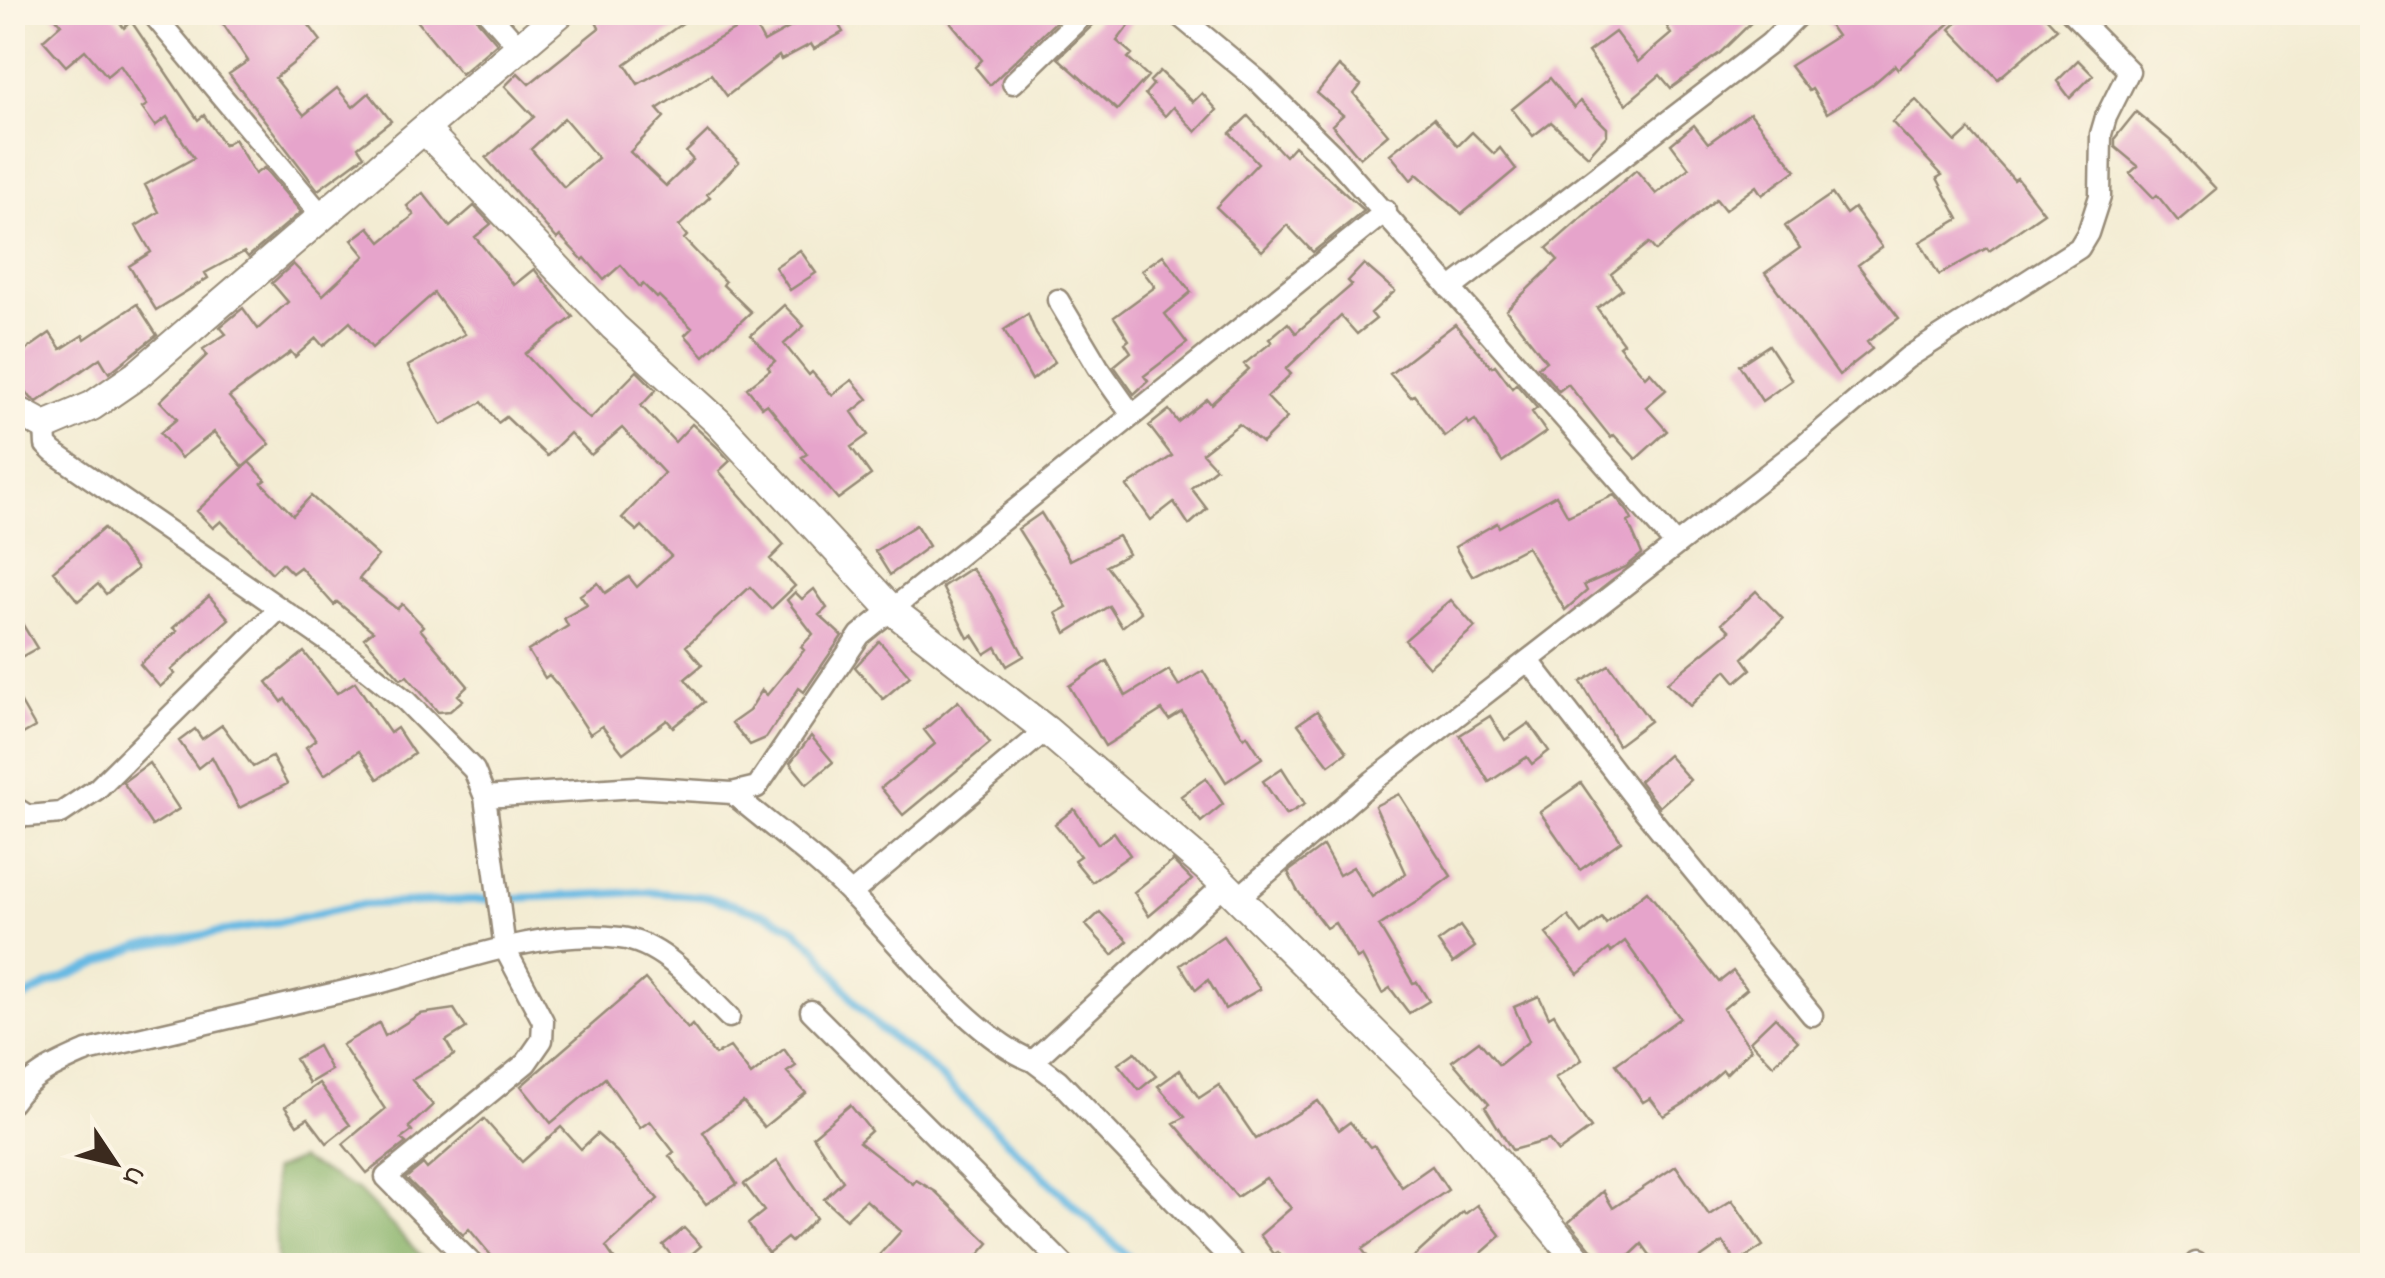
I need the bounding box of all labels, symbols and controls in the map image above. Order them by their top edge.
north arrow [65,1113,165,1213]
text: U [111,1156,154,1195]

